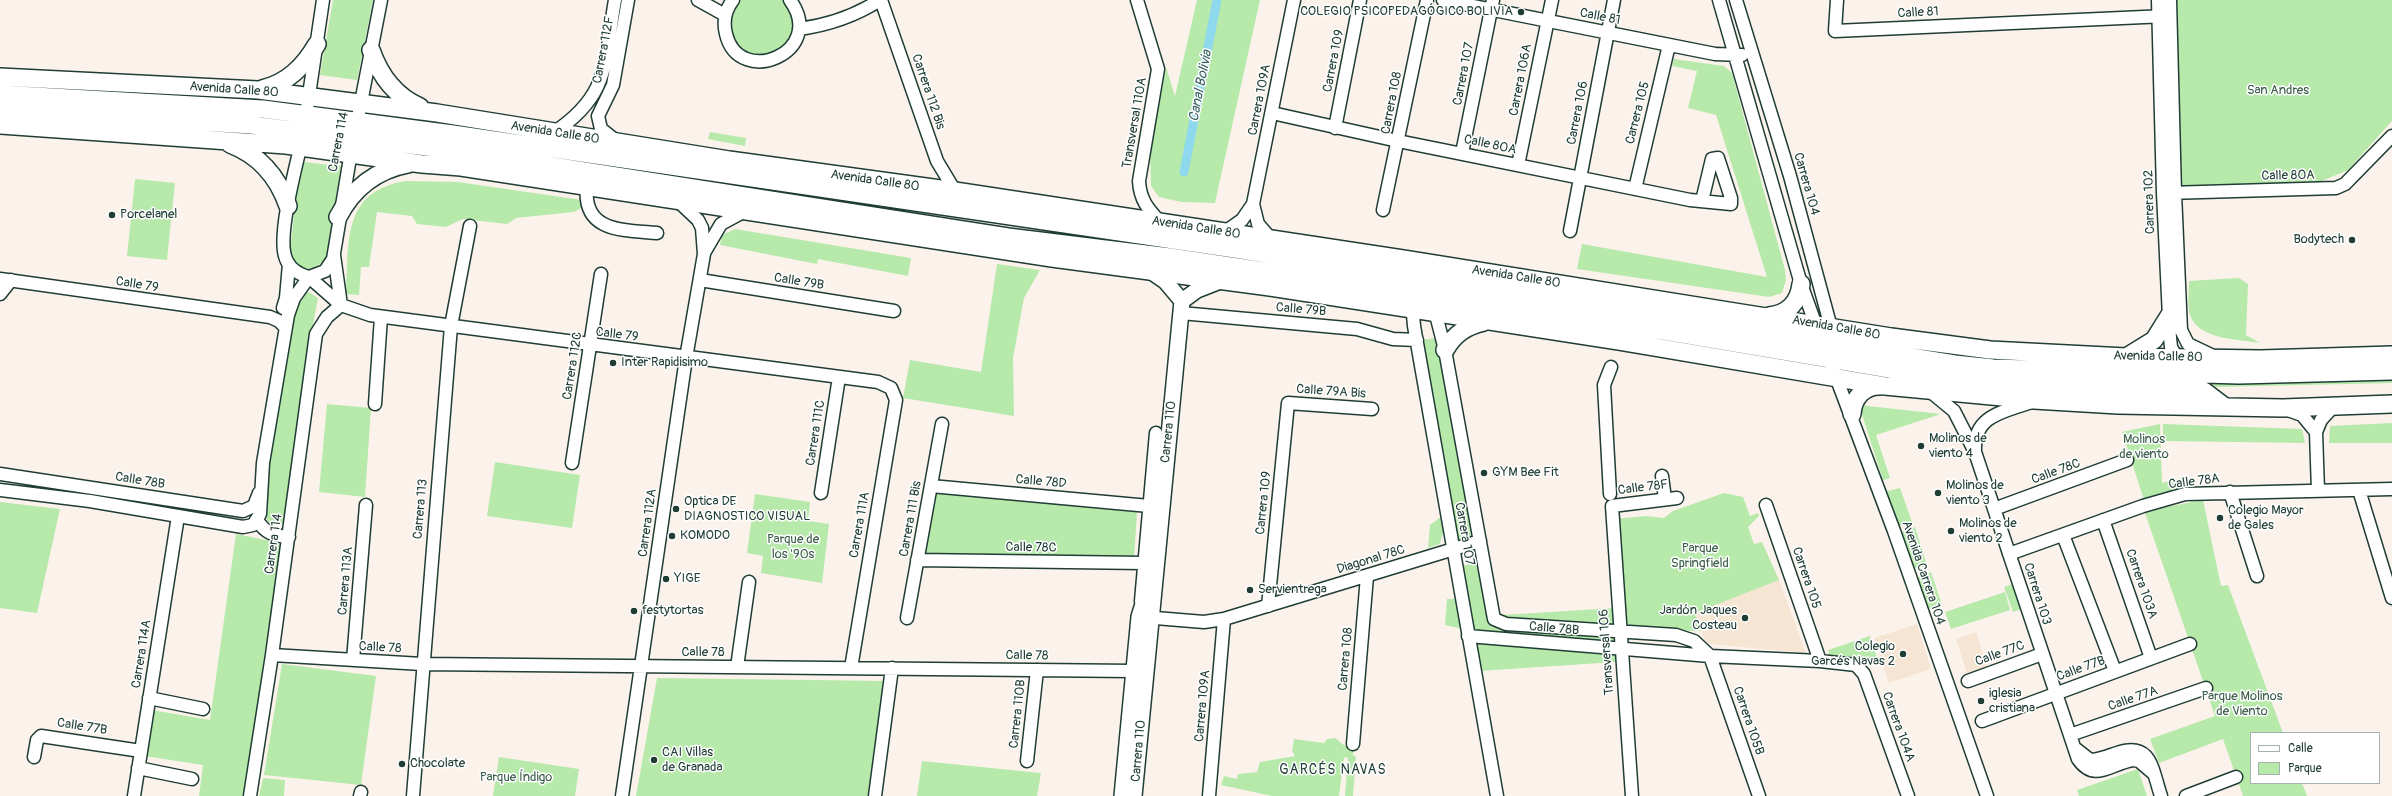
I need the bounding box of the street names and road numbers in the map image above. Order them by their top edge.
street label: Calle 81 [1897,4,1939,22]
street label: Calle 81 [1578,5,1622,29]
street label: Carrera 112F [590,15,618,85]
street label: Carrera 109 [1320,28,1348,94]
street label: Carrera 107 [1450,41,1478,107]
street label: Carrera 106A [1506,43,1536,117]
street label: Carrera 112 Bis [908,52,948,132]
street label: Carrera 109A [1245,63,1275,137]
street label: Carrera 108 [1378,70,1406,136]
street label: Transversal 110A [1119,76,1151,170]
street label: Avenida Calle 80 [189,79,279,101]
street label: Carrera 106 [1564,80,1592,146]
street label: Carrera 105 [1623,80,1653,146]
street label: Carrera 114 [326,111,352,173]
street label: Avenida Calle 80 [510,118,600,148]
street label: Calle 80A [1462,132,1518,158]
street label: Carrera 104 [1790,151,1822,217]
street label: Avenida Calle 80 [830,167,920,195]
street label: Calle 80A [2261,168,2315,184]
street label: Carrera 102 [2141,170,2159,234]
street label: Avenida Calle 80 [1151,213,1241,243]
street label: Avenida Calle 80 [1471,262,1561,292]
street label: Calle 79B [773,270,825,294]
street label: Calle 79 [115,274,159,296]
street label: Calle 79B [1275,300,1327,320]
street label: Avenida Calle 80 [1791,313,1881,343]
street label: Calle 79 [595,325,639,345]
street label: Carrera 112C [560,331,586,401]
street label: Avenida Calle 80 [2113,348,2203,366]
street label: Calle 79A Bis [1296,382,1366,402]
street label: Carrera 111C [803,399,829,467]
street label: Carrera 110 [1158,400,1180,464]
street label: Calle 78C [2029,456,2083,488]
street label: Calle 78B [114,469,166,493]
street label: Carrera 109 [1253,471,1275,535]
street label: Calle 78A [2168,471,2220,493]
street label: Calle 78D [1015,472,1067,492]
street label: Calle 78F [1617,477,1669,499]
street label: Carrera 113 [411,478,431,540]
street label: Carrera 111 Bis [897,480,925,558]
street label: Carrera 112A [635,488,661,558]
street label: Carrera 111A [847,491,873,559]
street label: Carrera 107 [1451,501,1477,567]
street label: Carrera 114 [262,513,286,575]
street label: Avenida Carrera 104 [1898,519,1948,627]
street label: Calle 78C [1005,540,1057,556]
street label: Diagonal 78C [1335,542,1407,578]
street label: Carrera 105 [1788,545,1824,611]
street label: Carrera 113A [335,546,357,616]
street label: Carrera 103A [2122,547,2160,621]
street label: Carrera 103 [2020,561,2054,627]
street label: Transversal 106 [1596,608,1618,696]
street label: Carrera 114A [129,619,155,689]
street label: Calle 78B [1528,619,1580,639]
street label: Carrera 108 [1335,627,1357,691]
street label: Calle 77C [1973,638,2027,670]
street label: Calle 78 [358,639,402,657]
street label: Calle 78 [682,645,724,661]
street label: Calle 78 [1005,648,1049,664]
street label: Calle 77B [2055,653,2107,685]
street label: Carrera 109A [1192,669,1214,743]
street label: Carrera 110B [1007,679,1029,749]
street label: Calle 77A [2106,683,2160,715]
street label: Carrera 105B [1729,685,1767,757]
street label: Carrera 104A [1878,690,1918,764]
street label: Calle 77B [56,715,108,739]
street label: Carrera 110 [1129,719,1149,783]

